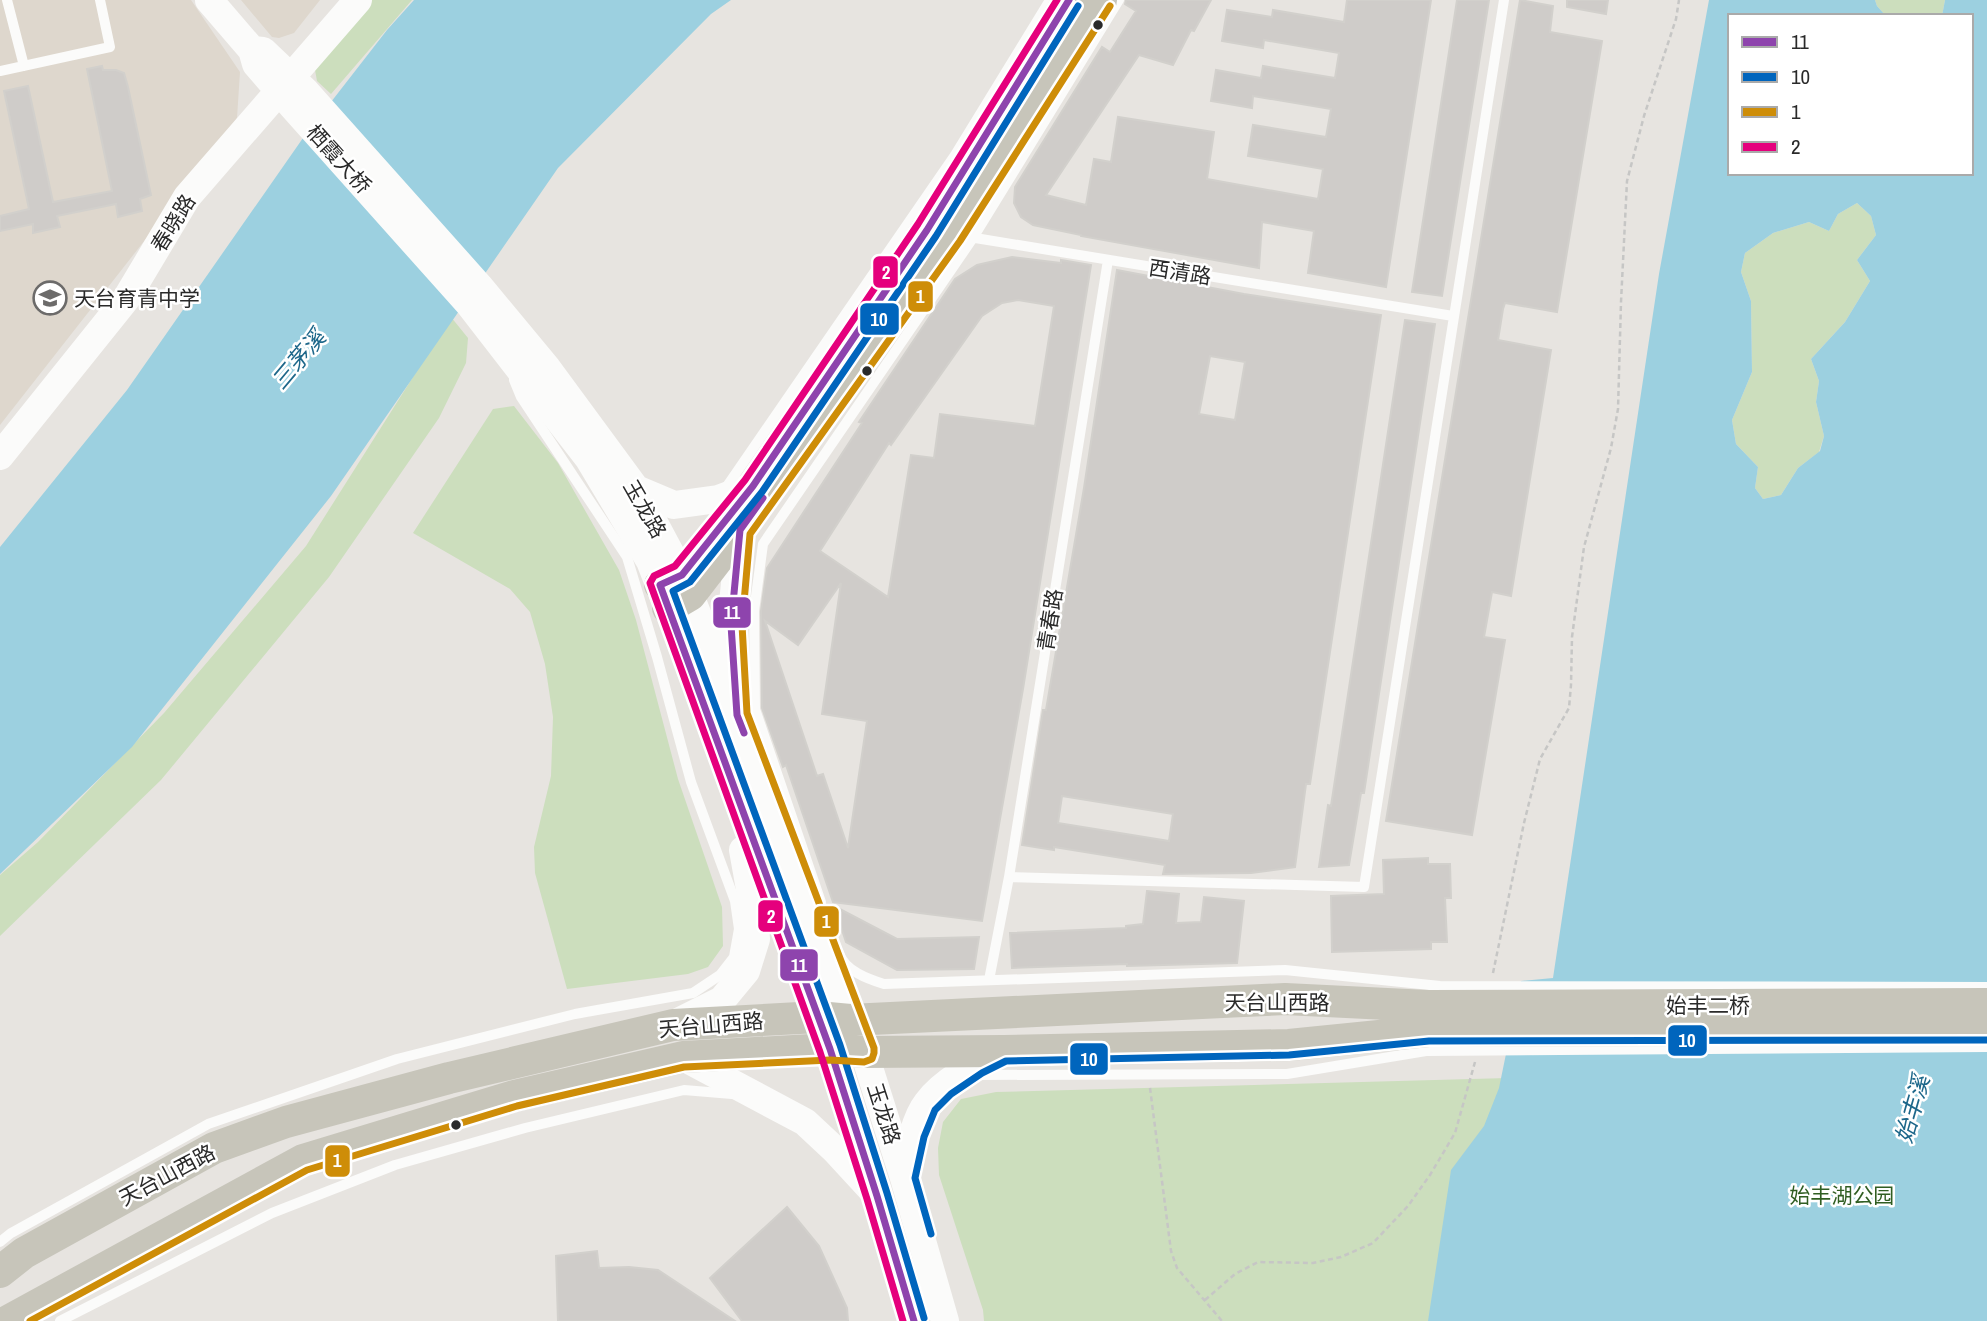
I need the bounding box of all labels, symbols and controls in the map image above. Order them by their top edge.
legend [1728,14,1973,175]
unlabelled marker [1091,18,1105,32]
text: 11 [1791,27,1809,56]
text: 10 [1791,62,1810,91]
text: 1 [1791,97,1801,126]
street label: 栖霞大桥 [300,118,378,200]
text: 2 [1791,132,1801,161]
street label: 春晓路 [144,189,202,257]
street label: 西清路 [1147,253,1213,291]
line badge: 2 [872,255,899,289]
text: 2 [882,259,891,285]
school or university icon: 天台育青中学 [31,279,69,317]
line badge: 1 [907,280,934,313]
text: 1 [916,283,925,309]
place label: 天台育青中学 [74,284,200,313]
line badge: 10 [859,302,900,336]
text: 10 [870,306,888,332]
water label: 三茅溪 [264,320,334,395]
unlabelled marker [860,364,874,378]
street label: 玉龙路 [617,474,673,544]
street label: 青春路 [1031,587,1069,653]
line badge: 11 [712,596,752,629]
text: 11 [724,599,741,625]
line badge: 2 [757,899,784,933]
text: 2 [767,903,776,929]
line badge: 1 [813,905,840,938]
text: 1 [822,908,831,934]
line badge: 11 [779,948,819,982]
text: 11 [791,952,808,978]
street label: 天台山西路 [1225,988,1330,1017]
street label: 始丰二桥 [1666,991,1750,1020]
street label: 天台山西路 [657,1006,765,1044]
line badge: 10 [1667,1024,1708,1057]
text: 10 [1678,1027,1696,1053]
line badge: 10 [1069,1042,1109,1076]
text: 10 [1080,1046,1098,1072]
water label: 始丰溪 [1888,1069,1937,1146]
street label: 玉龙路 [860,1080,908,1148]
unlabelled marker [449,1118,463,1132]
street label: 天台山西路 [114,1138,220,1212]
line badge: 1 [324,1144,351,1178]
text: 1 [333,1147,342,1173]
park label: 始丰湖公园 [1790,1181,1895,1210]

